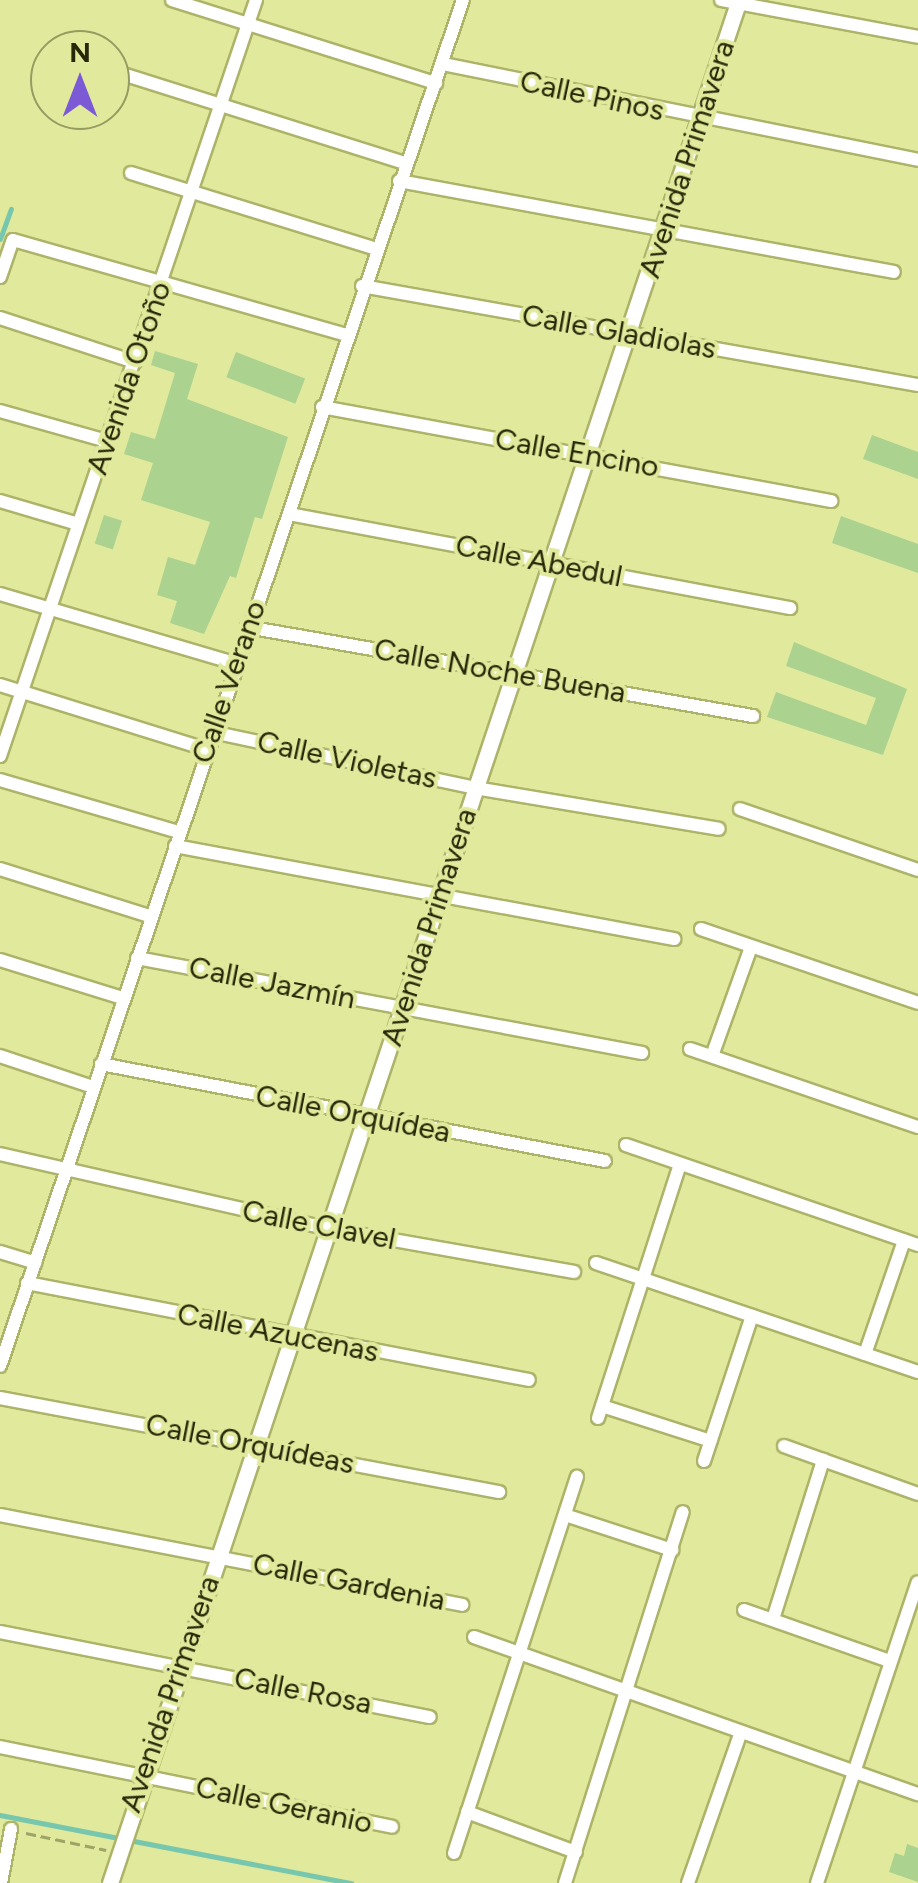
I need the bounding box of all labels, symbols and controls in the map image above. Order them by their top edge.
north arrow [30,30,130,130]
text: N [69,35,91,69]
street label: Avenida Primavera [632,36,742,282]
street label: Calle Pinos [517,63,667,129]
street label: Avenida Otoño [79,277,179,479]
street label: Calle Gladiolas [519,297,719,367]
street label: Calle Encino [492,421,662,485]
street label: Calle Abedul [453,527,625,595]
street label: Calle Verano [184,596,274,768]
street label: Calle Noche Buena [371,631,629,711]
street label: Calle Violetas [254,723,440,797]
street label: Avenida Primavera [374,804,484,1050]
street label: Calle Jazmín [186,949,358,1017]
street label: Calle Orquídea [253,1077,453,1151]
street label: Calle Clavel [239,1192,399,1258]
street label: Calle Azucenas [174,1296,382,1370]
street label: Calle Orquídeas [143,1406,357,1482]
street label: Calle Gardenia [250,1546,448,1618]
street label: Avenida Primavera [113,1571,227,1817]
street label: Calle Rosa [231,1660,375,1722]
street label: Calle Geranio [192,1769,376,1841]

